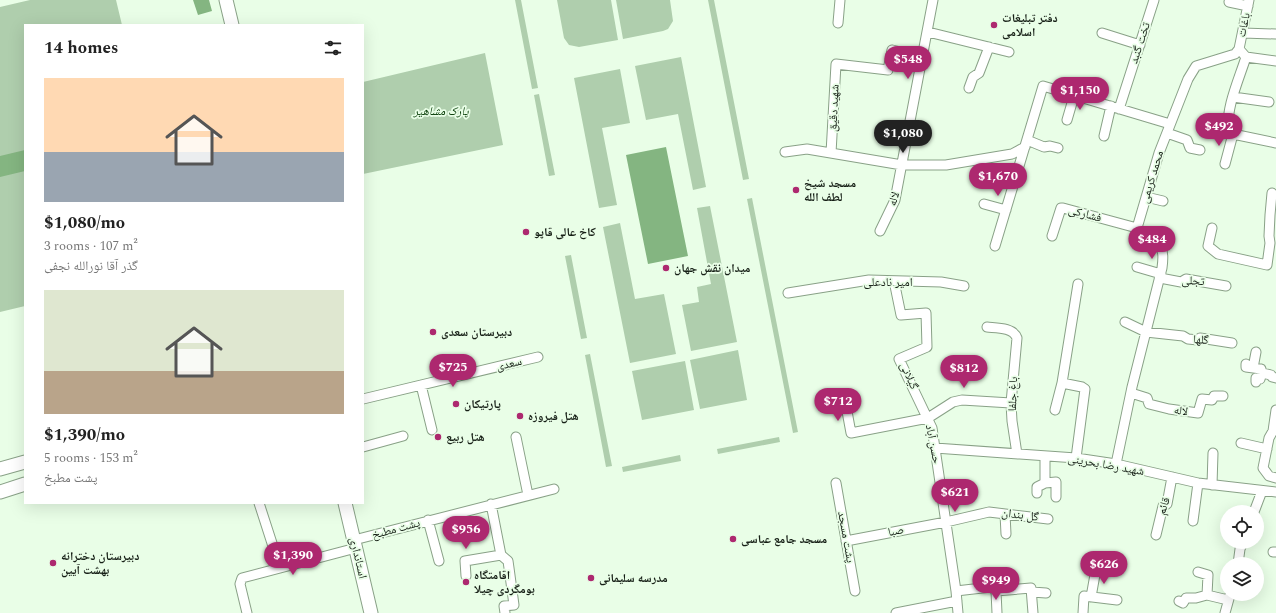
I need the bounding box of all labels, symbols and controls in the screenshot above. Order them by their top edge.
place label: دفتر تبلیغات اسلامی [1002,9,1058,42]
street label: باغات [1232,11,1256,39]
street label: تخت گنبد [1124,19,1156,66]
marker: دفتر تبلیغات اسلامی [989,20,999,30]
text: 14 homes [44,35,118,61]
icon: filters [322,37,344,59]
pin: $548 [884,46,932,80]
text: $548 [893,49,923,69]
pin: $1,150 [1047,77,1113,111]
text: $1,150 [1060,80,1100,100]
street label: شهید دقیق [823,84,845,132]
park label: پارک مشاهیر [412,102,469,121]
icon: home [158,104,230,176]
pin: $492 [1195,113,1243,147]
text: $492 [1204,116,1234,136]
pin: $1,080 [870,120,936,154]
text: $1,080 [883,123,923,143]
street label: محمد کریمی [1135,148,1169,206]
pin: $1,670 [965,163,1031,197]
text: $1,670 [978,166,1018,186]
place label: مسجد شیخ لطف الله [804,174,856,207]
marker: مسجد شیخ لطف الله [791,185,801,195]
street label: لاله [883,189,905,209]
street label: فشارکی [1066,200,1104,228]
text: $1,080/mo [44,210,125,236]
place label: کاخ عالی قاپو [534,223,596,242]
pin: $484 [1128,226,1176,260]
marker: کاخ عالی قاپو [521,227,531,237]
text: $484 [1137,229,1167,249]
text: 3 rooms · 107 m² [44,236,138,256]
text: گذر آقا نورالله نجفی [44,256,138,276]
place label: میدان نقش جهان [674,259,751,278]
marker: میدان نقش جهان [661,263,671,273]
street label: تجلی [1181,271,1206,291]
street label: امیر نادعلی [863,273,913,292]
icon: home [158,316,230,388]
place label: دبیرستان سعدی [441,323,512,342]
marker: دبیرستان سعدی [428,327,438,337]
street label: گلها [1193,330,1209,350]
street label: سعدی [494,352,524,376]
pin: $725 [429,354,477,388]
pin: $812 [940,355,988,389]
text: $725 [438,357,468,377]
text: $812 [949,358,979,378]
street label: گیلانی [895,359,923,393]
street label: باغ جلفا [1003,376,1023,412]
pin: $712 [814,388,862,422]
text: $712 [823,391,853,411]
place label: پارتیکان [464,395,501,414]
marker: پارتیکان [451,399,461,409]
street label: لاله [1173,401,1189,421]
place label: هتل فیروزه [528,407,579,426]
marker: هتل فیروزه [515,411,525,421]
text: $1,390/mo [44,422,125,448]
street label: حسن آباد [920,423,946,466]
place label: هتل ربیع [446,428,485,447]
marker: هتل ربیع [433,432,443,442]
text: 5 rooms · 153 m² [44,448,138,468]
street label: شهید رضا بحرینی [1066,449,1146,481]
text: پشت مطبخ [44,468,98,488]
pin: $621 [931,479,979,513]
text: $621 [940,482,970,502]
street label: قائم [1152,495,1176,517]
street label: گل بندان [1000,503,1040,527]
map controls [1220,505,1264,601]
button: locate [1220,505,1264,549]
street label: پشت مسجد [832,510,860,565]
street label: پشت مطبخ [370,513,423,545]
pin: $956 [442,516,490,550]
text: $956 [451,519,481,539]
street label: صبا [886,520,906,542]
place label: مسجد جامع عباسی [741,530,828,549]
marker: مسجد جامع عباسی [728,534,738,544]
street label: استانداری [344,535,372,581]
pin: $1,390 [260,542,326,576]
text: $1,390 [273,545,313,565]
place label: دبیرستان دخترانه بهشت آیین [61,547,139,580]
pin: $626 [1080,551,1128,585]
text: $626 [1089,554,1119,574]
button: layers [1220,557,1264,601]
marker: دبیرستان دخترانه بهشت آیین [48,558,58,568]
place label: اقامتگاه بومگردی چیلا [474,566,535,599]
pin: $949 [972,567,1020,601]
place label: مدرسه سلیمانی [599,569,668,588]
text: $949 [981,570,1011,590]
marker: مدرسه سلیمانی [586,573,596,583]
marker: اقامتگاه بومگردی چیلا [461,577,471,587]

